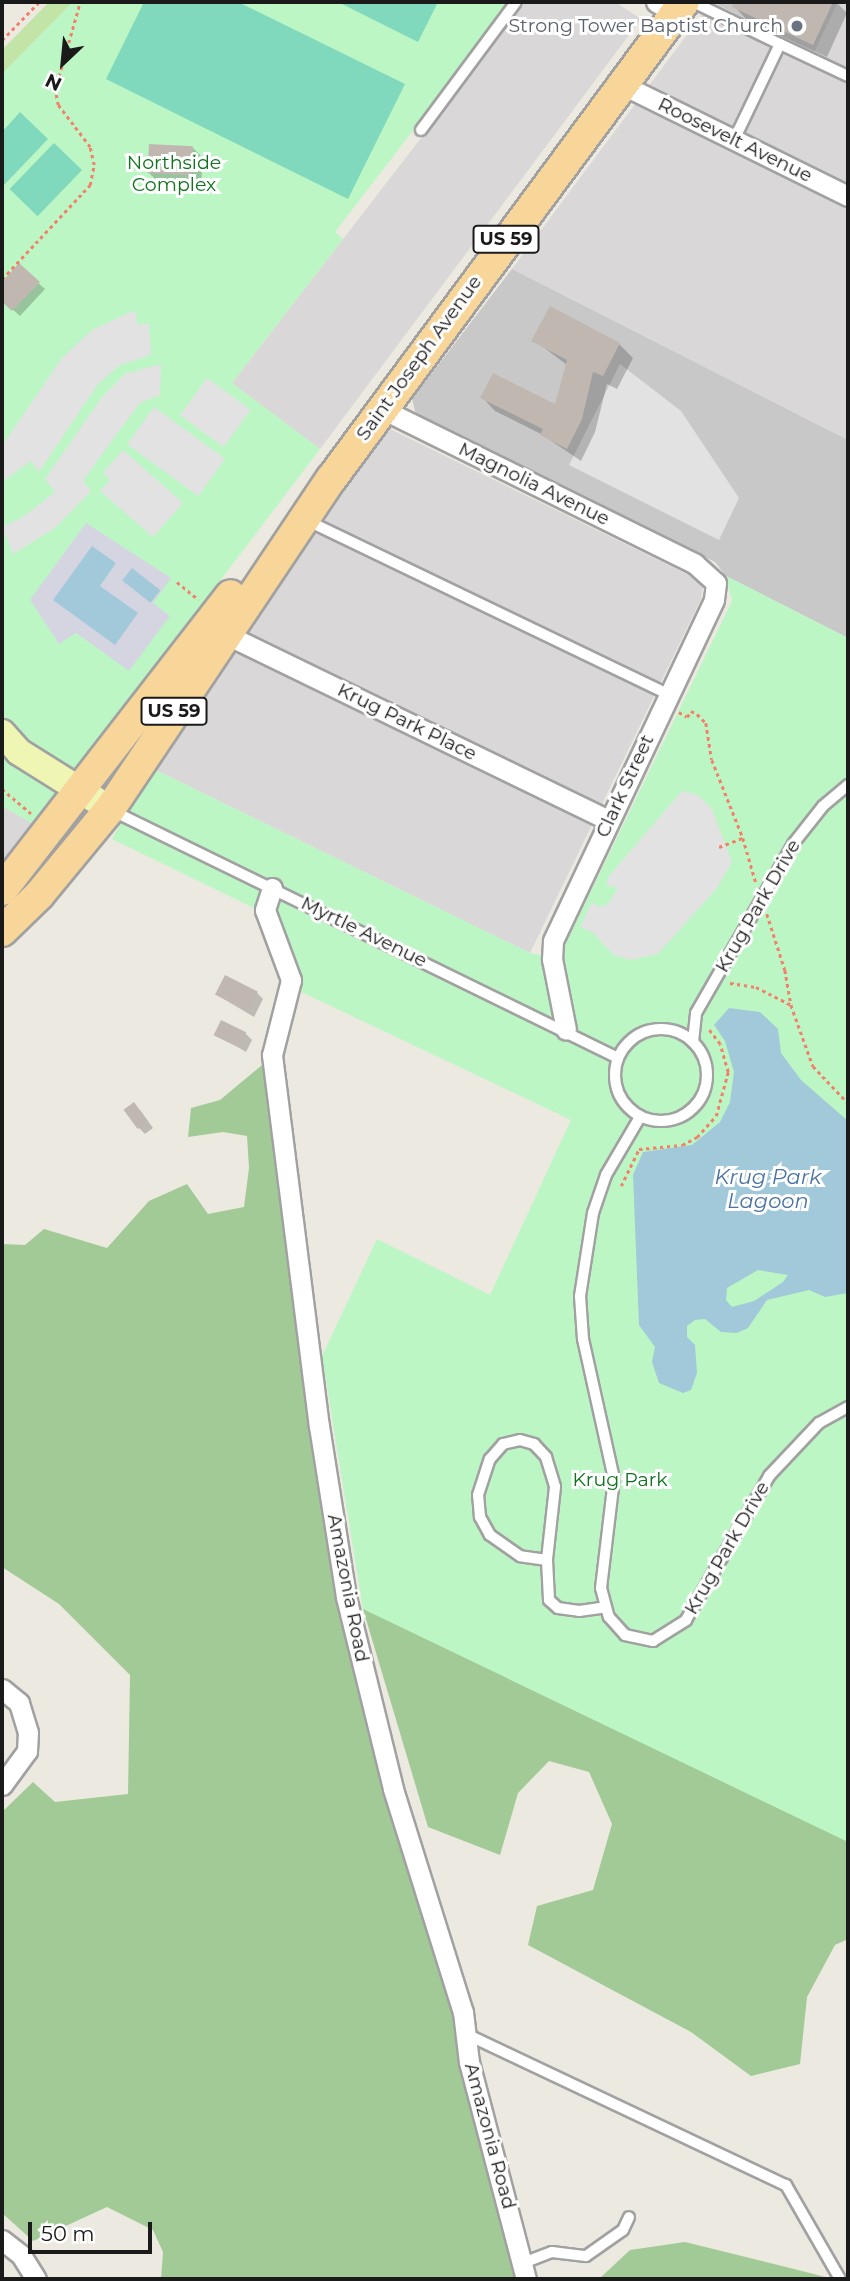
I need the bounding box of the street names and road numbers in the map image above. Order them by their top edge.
street label: Roosevelt Avenue [654,93,816,187]
road number: US 59 [471,225,541,254]
street label: Saint Joseph Avenue [352,271,486,445]
street label: Magnolia Avenue [455,438,613,530]
street label: Krug Park Place [334,678,480,766]
road number: US 59 [139,696,209,726]
street label: Clark Street [591,731,659,841]
street label: Krug Park Drive [711,835,805,977]
street label: Myrtle Avenue [297,892,431,972]
street label: Krug Park Drive [680,1477,774,1619]
street label: Amazonia Road [322,1512,374,1664]
street label: Amazonia Road [460,2060,520,2212]

